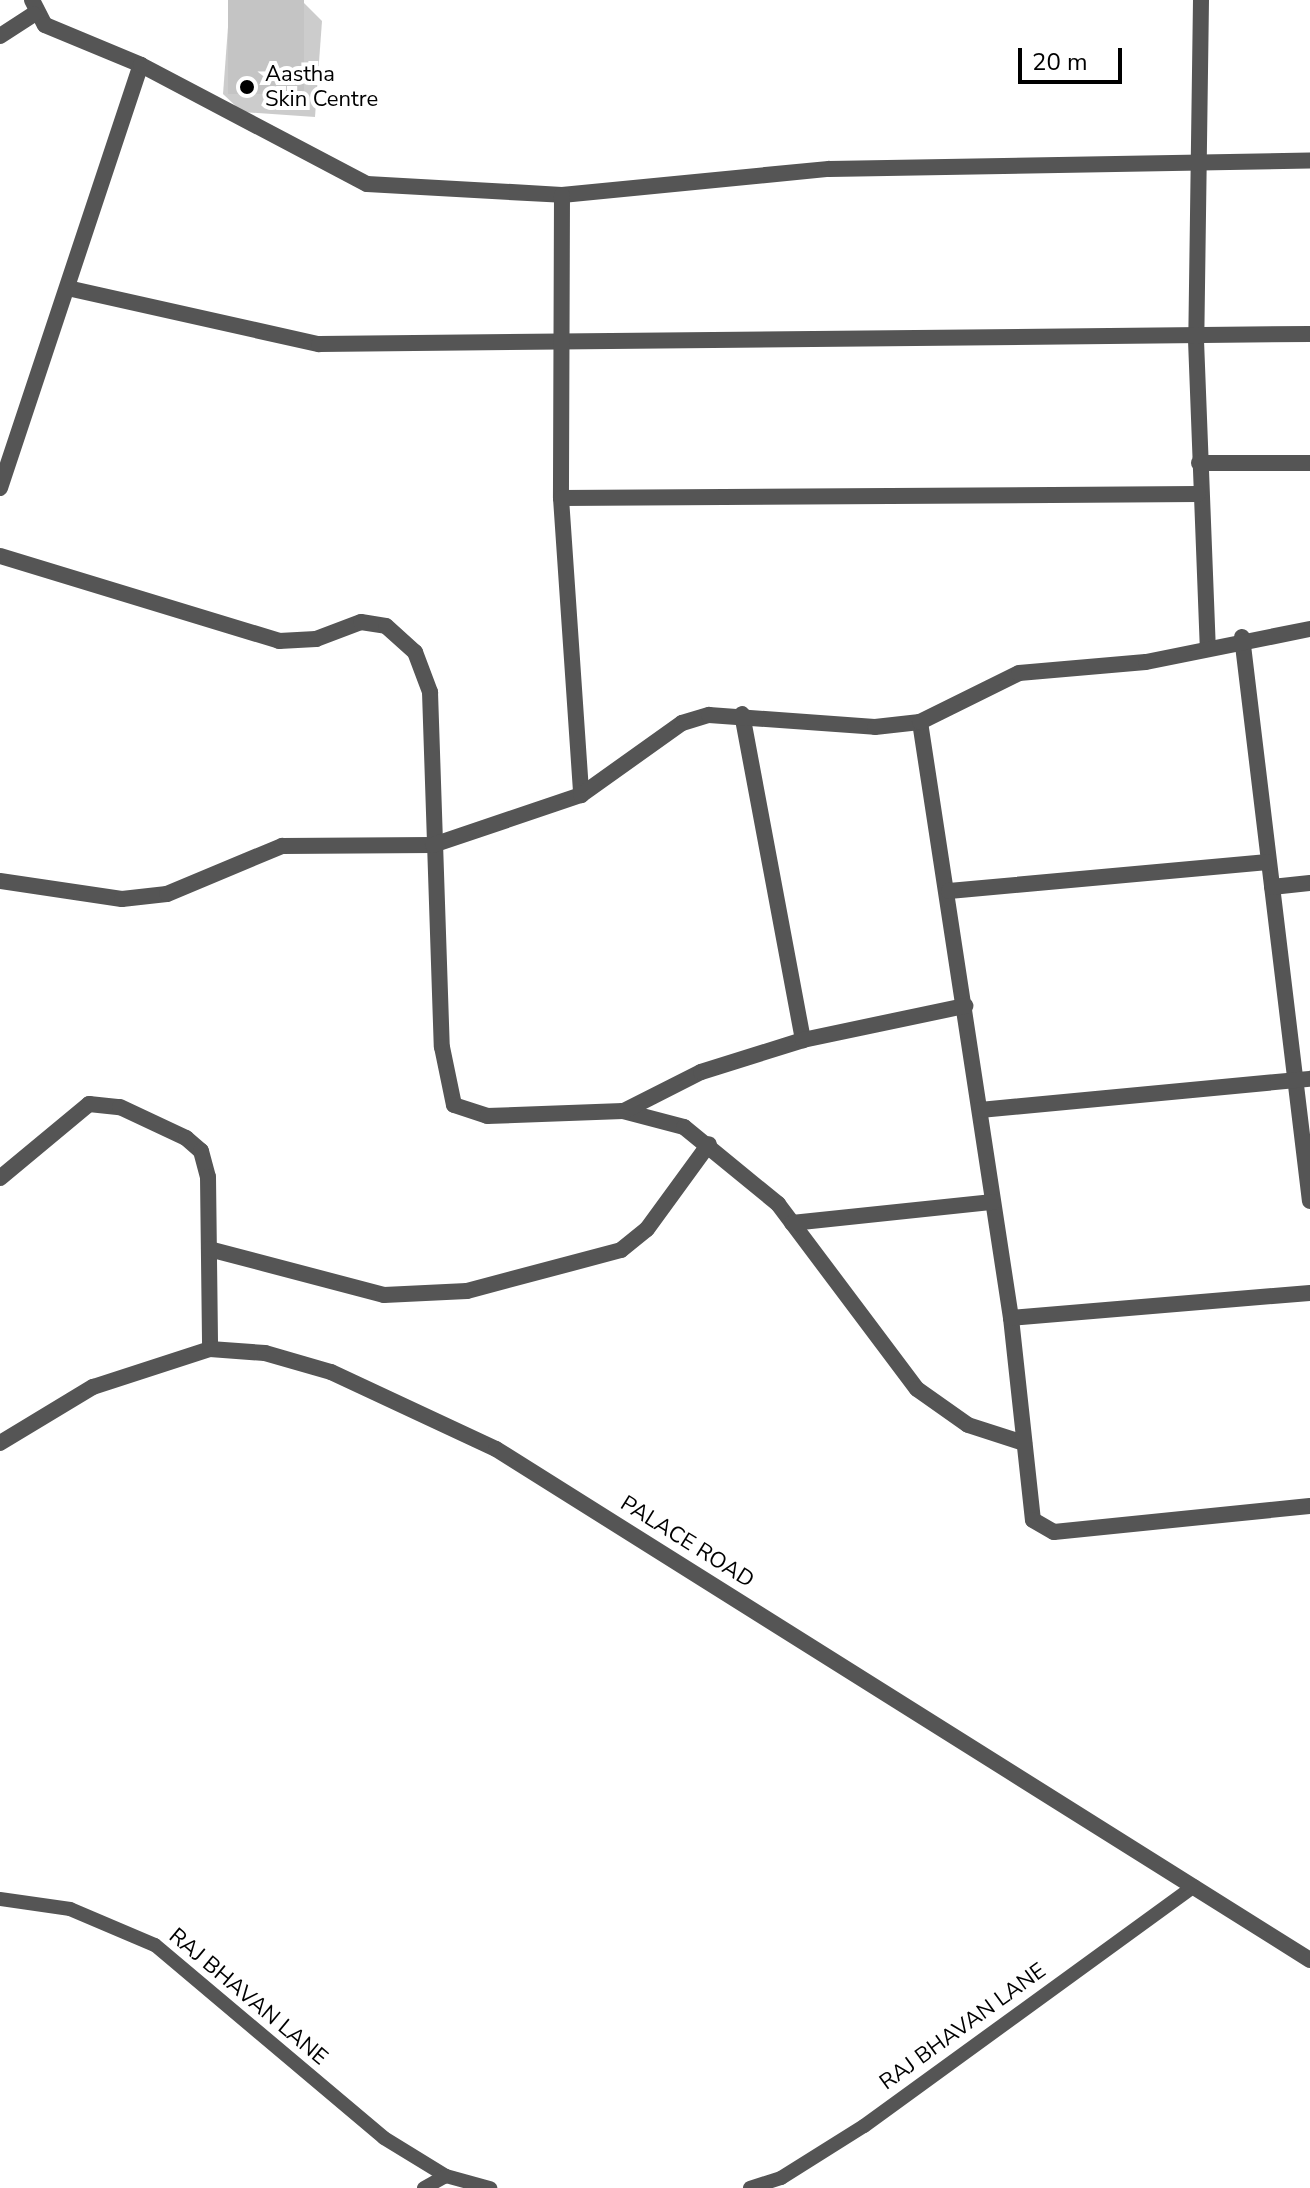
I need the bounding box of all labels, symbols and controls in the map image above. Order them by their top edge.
scale bar [1022,32,1126,82]
text: 20 m [1032,46,1088,78]
place label: Aastha Skin Centre [265,61,378,112]
marker: Aastha Skin Centre [236,76,258,98]
street label: PALACE ROAD [615,1490,759,1594]
street label: RAJ BHAVAN LANE [163,1923,333,2071]
street label: RAJ BHAVAN LANE [875,1958,1051,2096]

